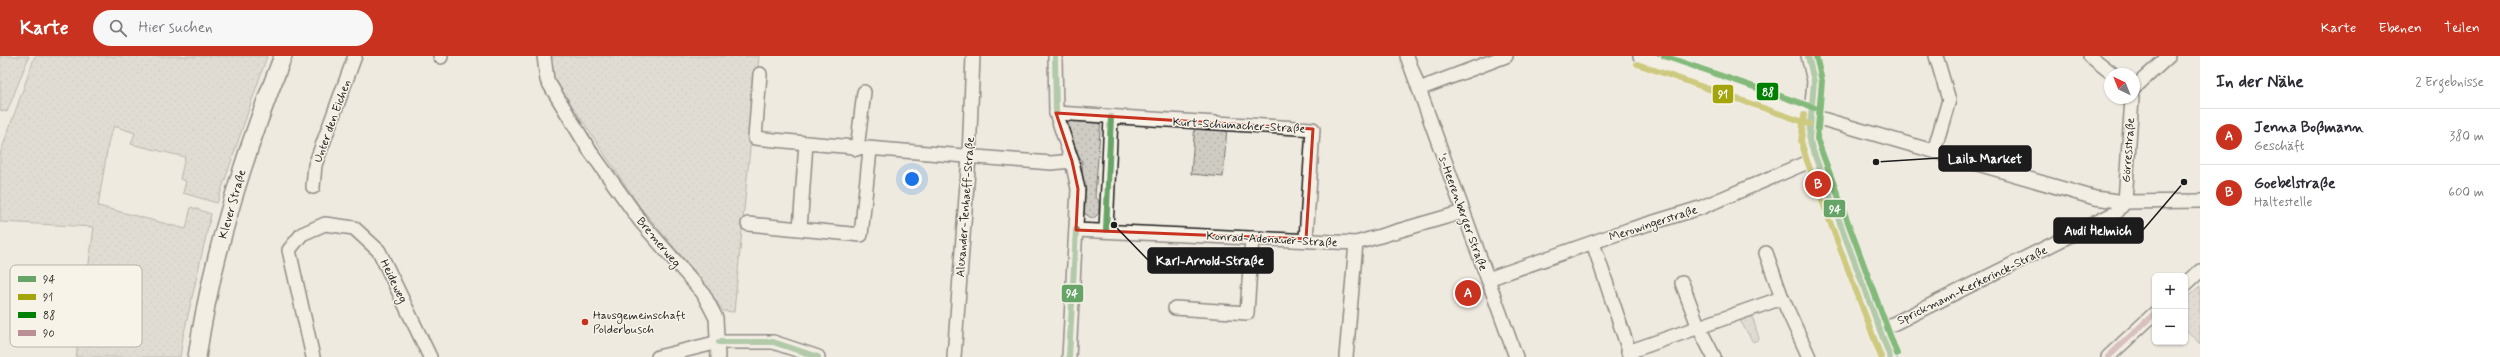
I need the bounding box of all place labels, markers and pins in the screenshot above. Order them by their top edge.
callout: Laila Market [1939,146,2031,171]
pin: B [1805,169,1831,199]
callout: Audi Helmich [2054,218,2143,243]
callout: Karl-Arnold-Straße [1148,248,1273,273]
pin: A [1455,278,1481,308]
place label: Hausgemeinschaft Polderbusch [593,308,686,338]
marker: Hausgemeinschaft Polderbusch [580,317,590,327]

